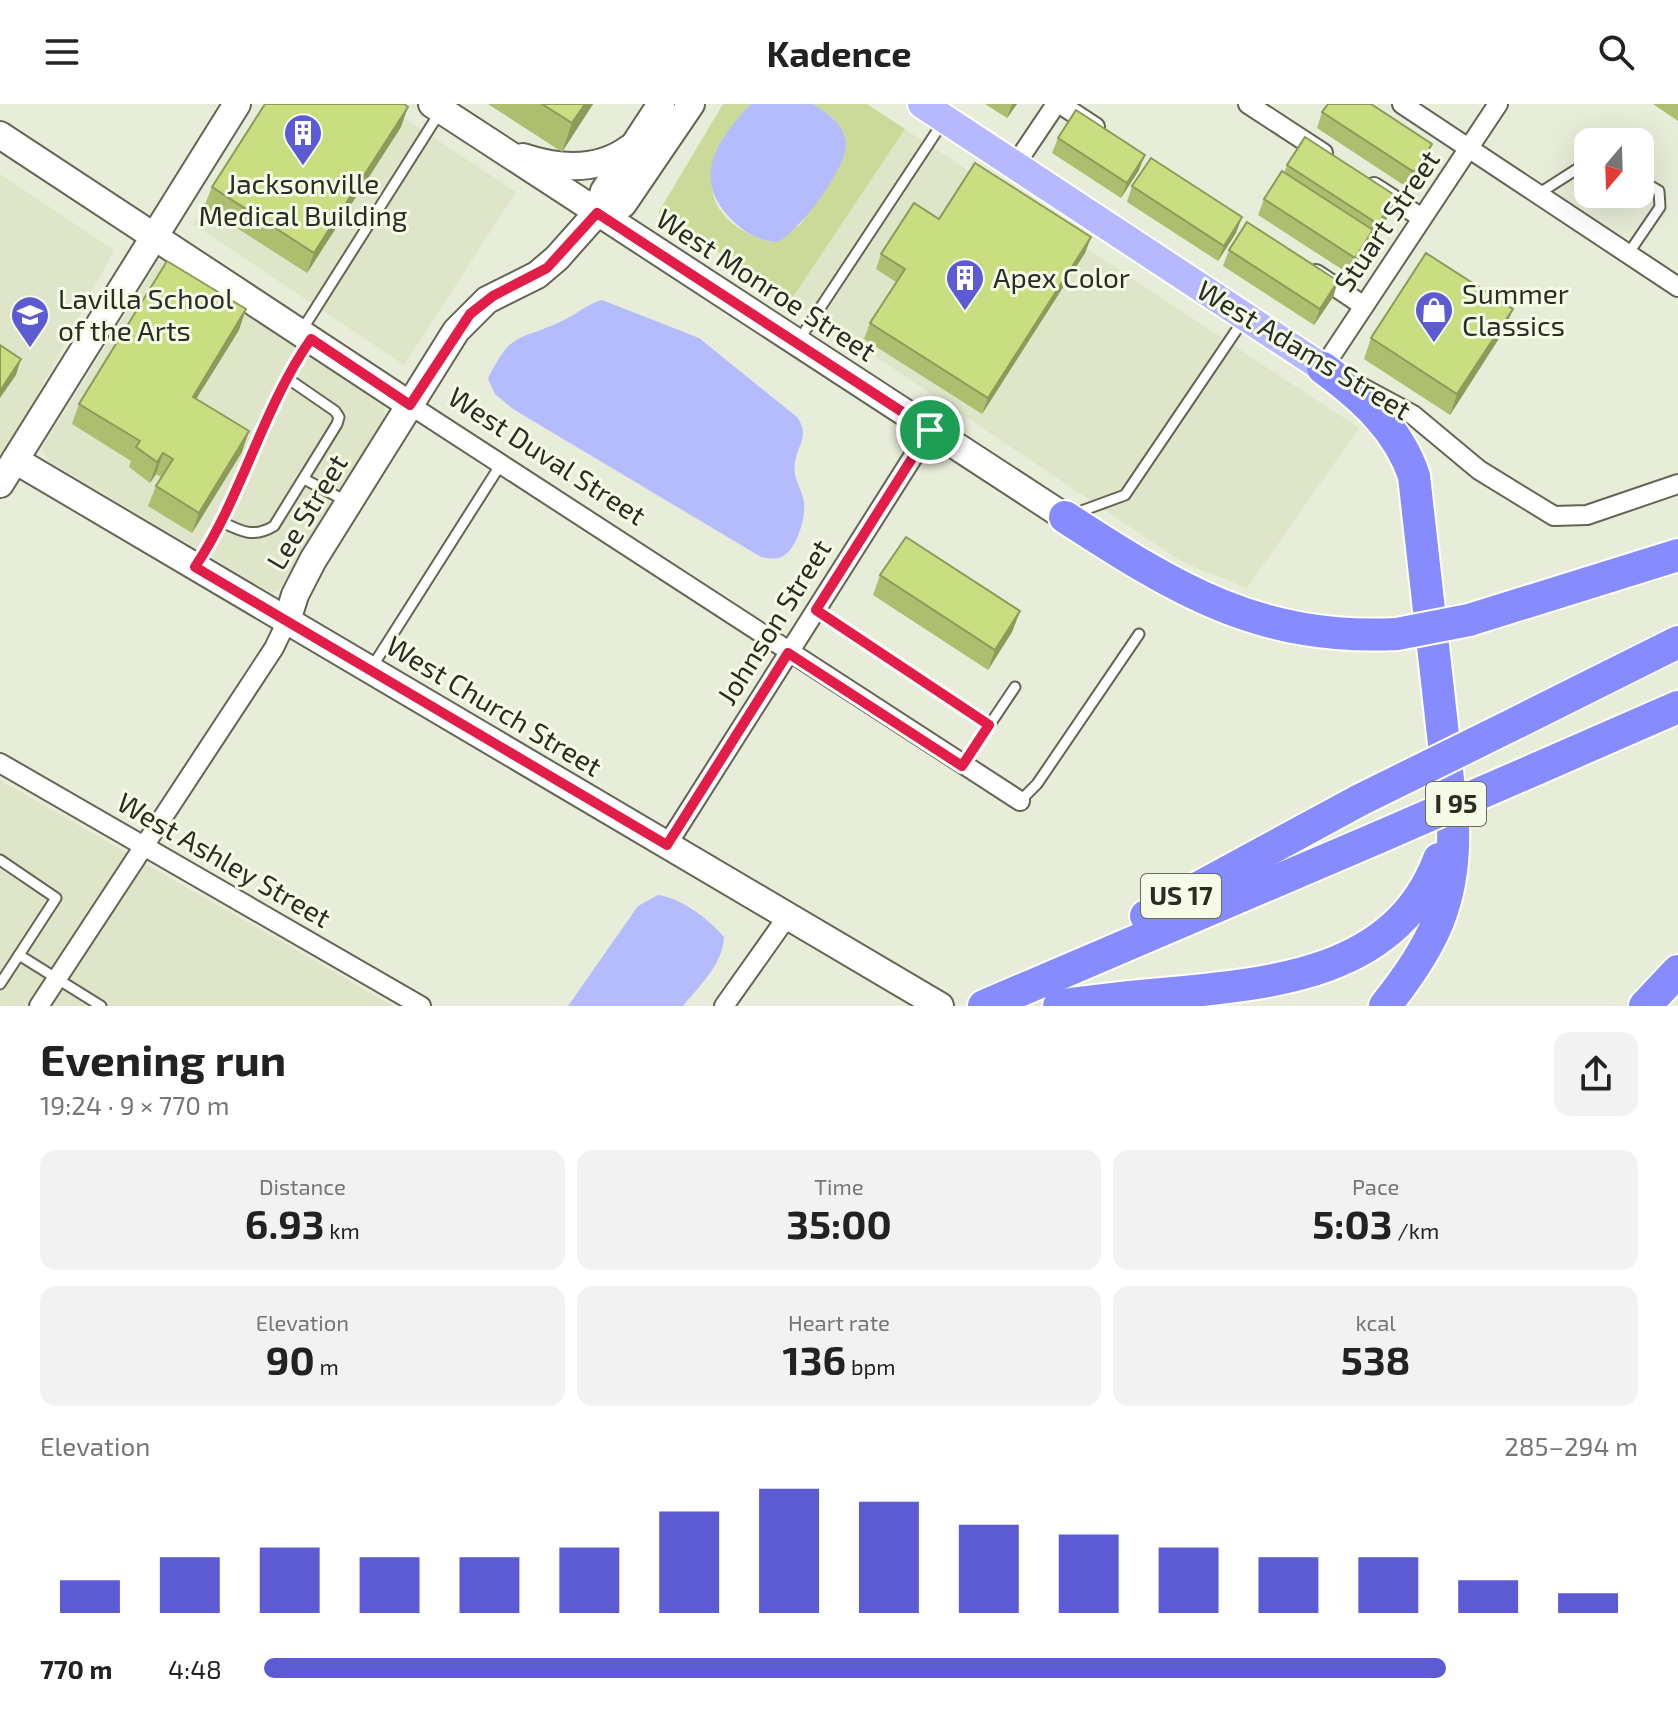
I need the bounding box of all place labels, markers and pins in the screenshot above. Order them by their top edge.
building icon: Jacksonville Medical Building [282,112,324,167]
place label: Jacksonville Medical Building [199,166,408,232]
building icon: Apex Color [944,257,986,312]
place label: Apex Color [993,260,1130,294]
place label: Summer Classics [1462,276,1569,342]
place label: Lavilla School of the Arts [58,281,234,347]
shop icon: Summer Classics [1413,289,1455,344]
school or university icon: Lavilla School of the Arts [9,294,51,349]
pin [896,396,964,464]

